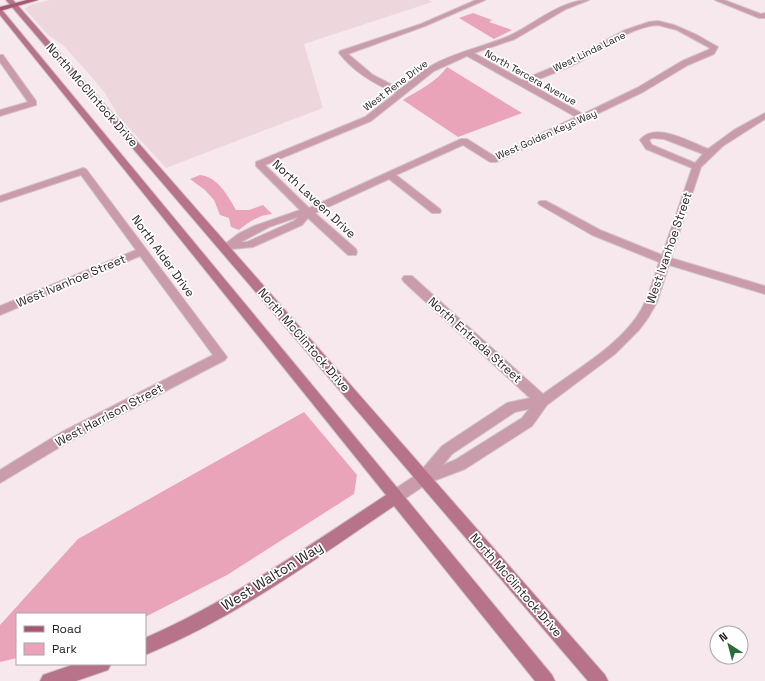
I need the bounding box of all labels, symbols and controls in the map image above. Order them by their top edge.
street label: West Linda Lane [551,28,628,75]
street label: North McClintock Drive [43,40,141,150]
street label: North Tercera Avenue [483,47,579,108]
street label: West Rene Drive [360,57,430,114]
street label: West Golden Keys Way [494,106,599,163]
street label: North Laveen Drive [269,156,359,242]
street label: West Ivanhoe Street [642,190,696,306]
street label: North Alder Drive [128,212,198,300]
street label: West Ivanhoe Street [14,251,128,311]
street label: North McClintock Drive [255,285,353,395]
street label: North Entrada Street [425,294,525,386]
street label: West Harrison Street [52,380,166,450]
street label: North McClintock Drive [467,530,565,640]
street label: West Walton Way [218,537,326,615]
legend [16,613,146,665]
text: Road [52,621,81,637]
north arrow [709,625,749,665]
text: N [716,629,730,645]
text: Park [52,641,77,657]

